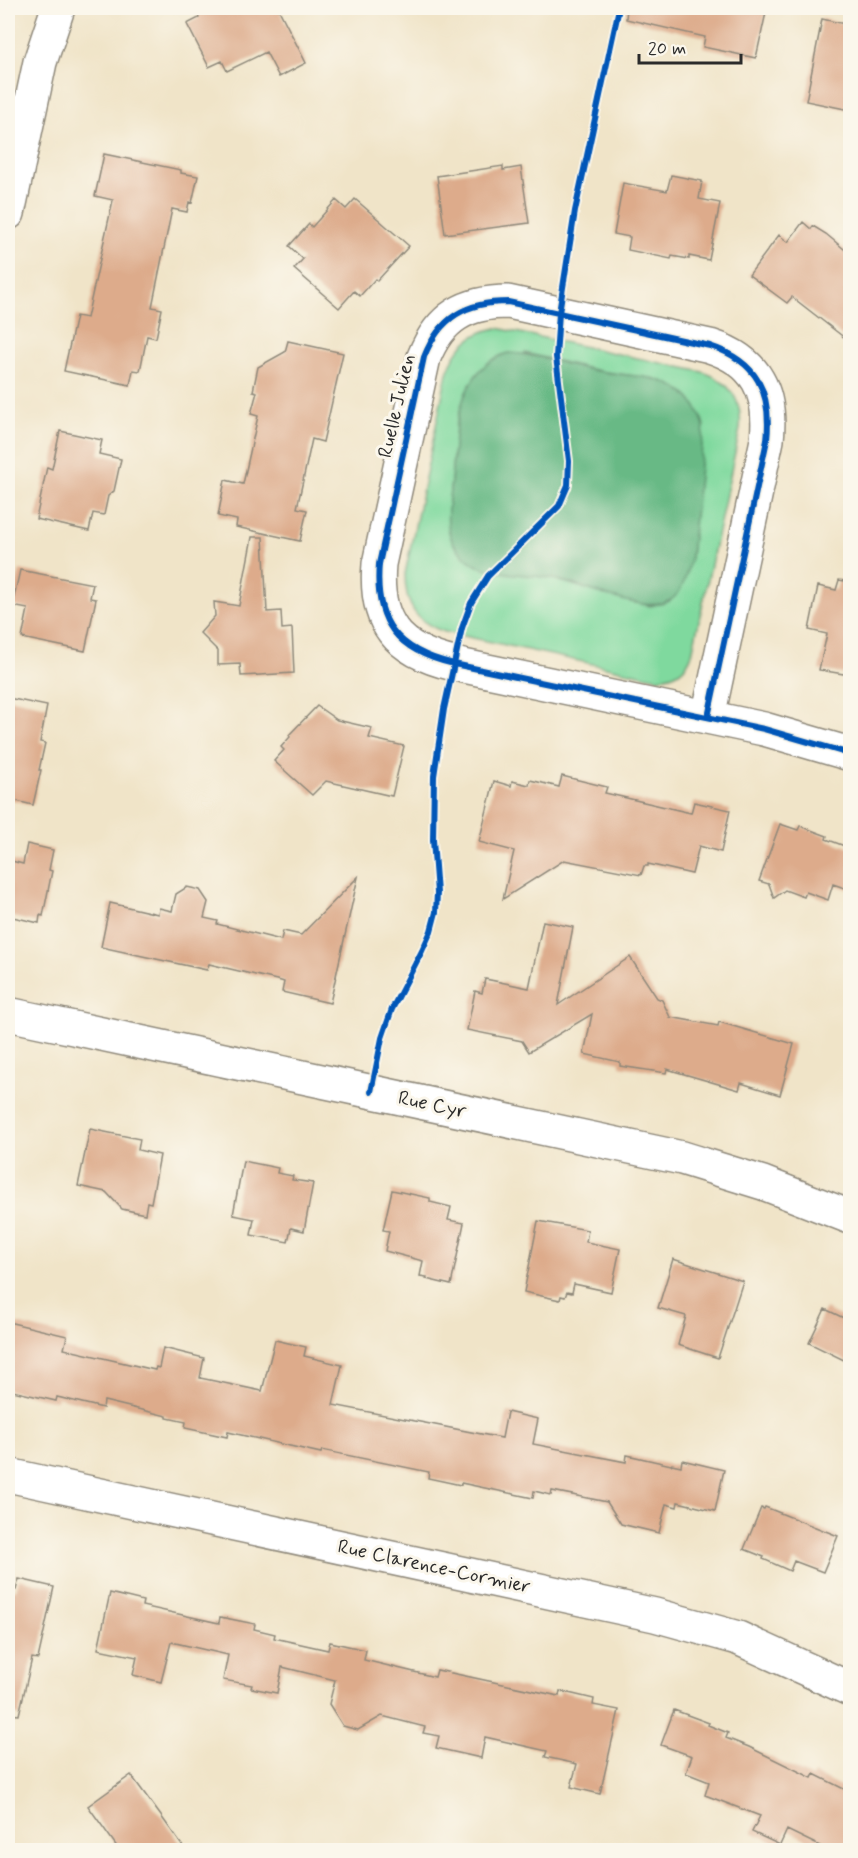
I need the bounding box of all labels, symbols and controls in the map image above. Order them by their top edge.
scale bar [639,27,741,65]
text: 20 m [648,37,686,61]
street label: Ruelle Julien [372,351,422,461]
street label: Rue Cyr [396,1085,469,1125]
street label: Rue Clarence-Cormier [335,1533,533,1601]

